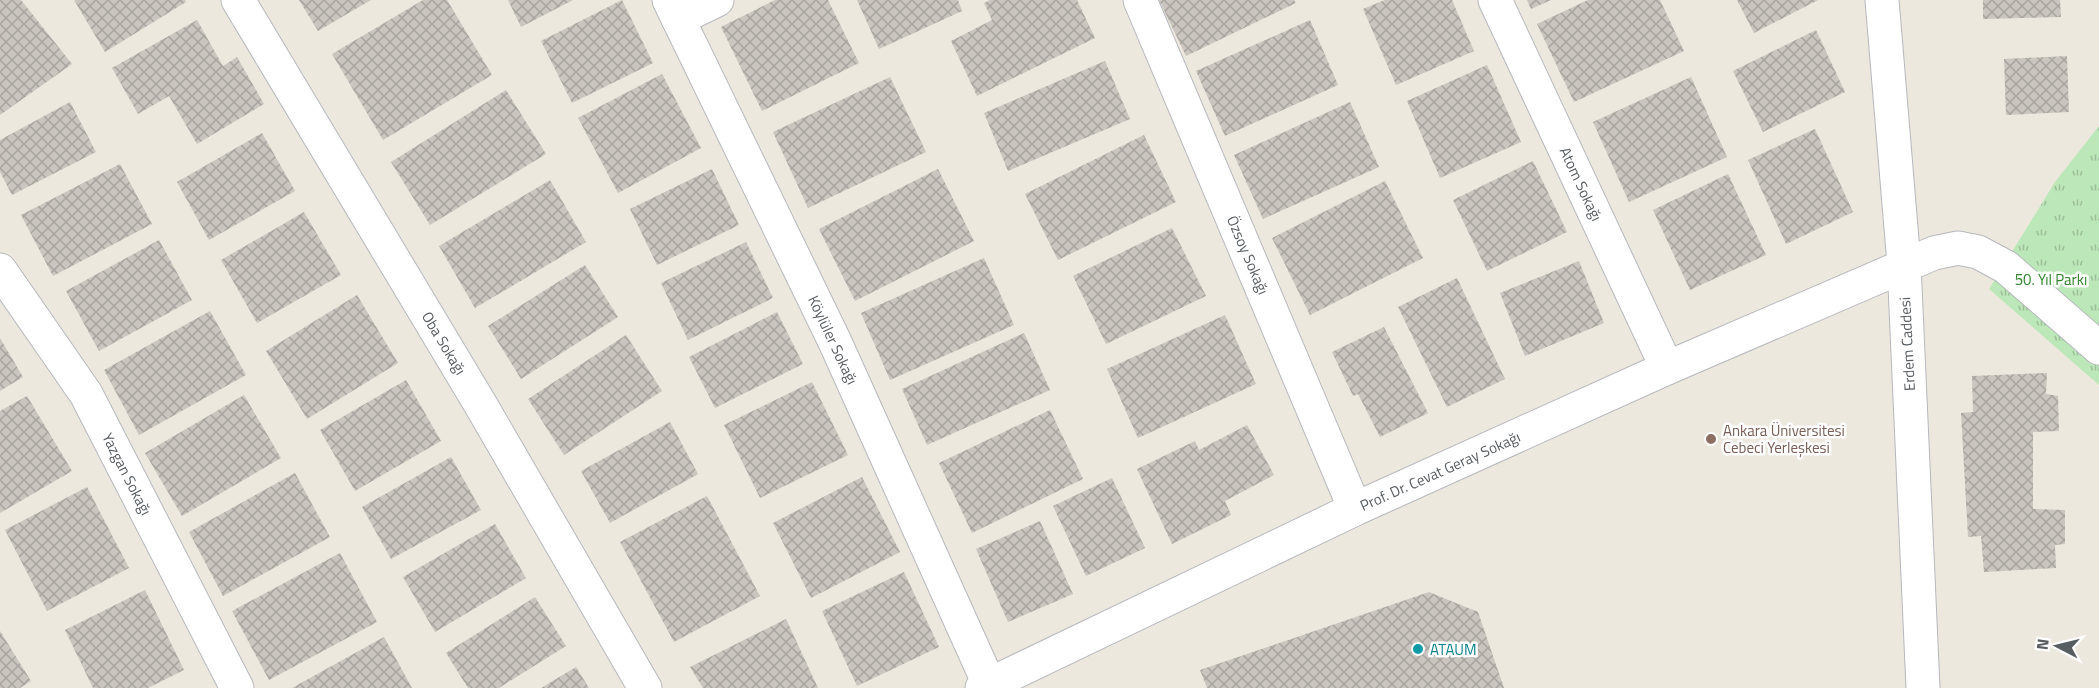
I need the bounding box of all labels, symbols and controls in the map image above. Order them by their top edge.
street label: Atom Sokağı [1554,143,1608,225]
street label: Özsoy Sokağı [1221,212,1275,298]
park label: 50. Yıl Parkı [2015,268,2087,291]
street label: Köylüler Sokağı [802,292,864,388]
street label: Erdem Caddesi [1893,296,1921,392]
street label: Oba Sokağı [416,307,472,379]
place label: Ankara Üniversitesi Cebeci Yerleşkesi [1723,419,1845,459]
street label: Prof. Dr. Cevat Geray Sokağı [1356,425,1524,517]
street label: Yazgan Sokağı [96,429,158,519]
marker: Ankara Üniversitesi Cebeci Yerleşkesi [1704,432,1718,446]
north arrow [2027,616,2087,676]
text: N [2030,637,2055,651]
place label: ATAUM [1430,638,1477,661]
marker: ATAUM [1411,642,1425,656]

